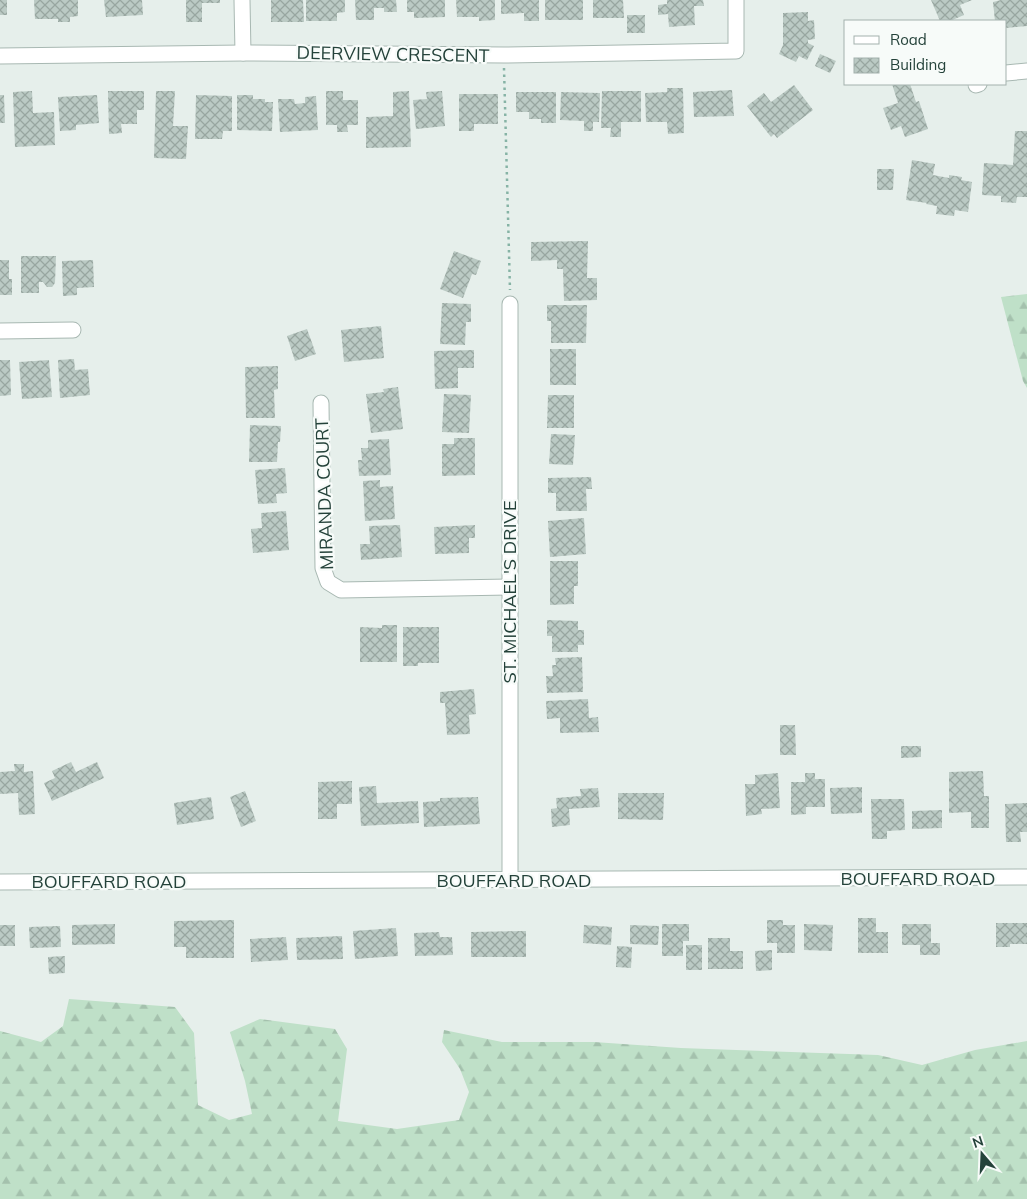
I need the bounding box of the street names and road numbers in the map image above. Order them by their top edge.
street label: DEERVIEW CRESCENT [296,41,490,67]
street label: MIRANDA COURT [310,417,338,570]
street label: ST. MICHAEL'S DRIVE [498,501,521,683]
street label: BOUFFARD ROAD [840,867,996,890]
street label: BOUFFARD ROAD [436,869,592,892]
street label: BOUFFARD ROAD [31,870,187,893]

